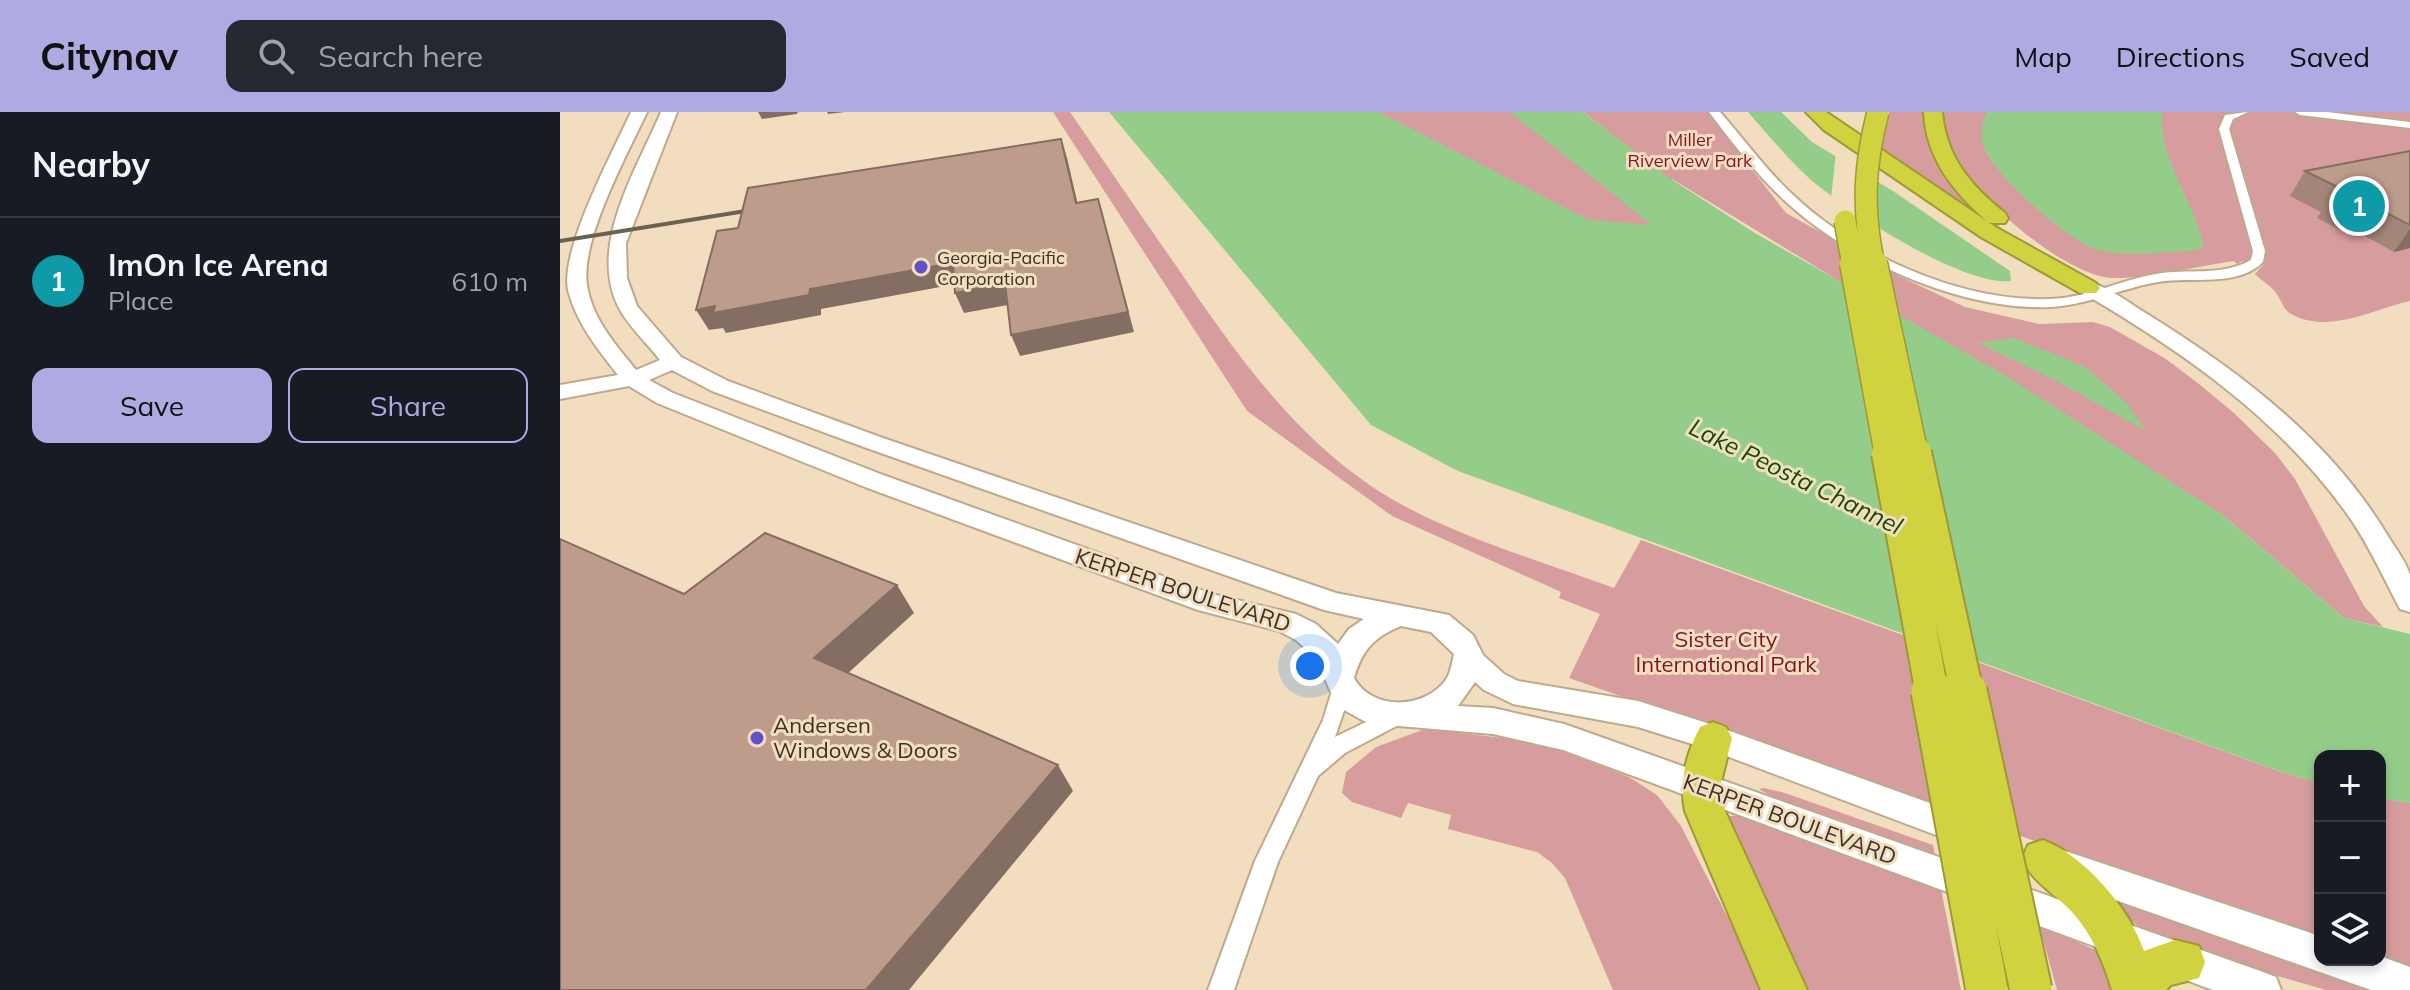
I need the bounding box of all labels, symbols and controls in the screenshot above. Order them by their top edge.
search box [226,20,786,92]
text: Citynav [40,32,178,80]
icon: search [254,34,298,78]
text: Search here [318,37,483,75]
text: Map [2014,39,2072,74]
text: Directions [2116,39,2245,74]
text: Saved [2289,39,2370,74]
park label: Miller Riverview Park [1628,128,1753,172]
text: Nearby [32,143,150,186]
pin: 1 [2333,176,2385,236]
text: ImOn Ice Arena [108,246,329,284]
place label: Georgia-Pacific Corporation [937,246,1065,290]
marker: Georgia-Pacific Corporation [912,258,930,276]
text: 1 [50,265,66,298]
text: 610 m [452,265,528,298]
text: Place [108,284,173,317]
button: Save [32,368,272,443]
button: Share [288,368,528,443]
water label: Lake Peosta Channel [1685,411,1908,541]
street label: KERPER BOULEVARD [1072,542,1294,638]
park label: Sister City International Park [1635,625,1817,678]
your location [1290,646,1330,686]
place label: Andersen Windows & Doors [773,711,958,764]
marker: Andersen Windows & Doors [748,729,766,747]
map controls [2314,750,2386,966]
button: + [2314,750,2386,822]
street label: KERPER BOULEVARD [1679,767,1901,871]
button: − [2314,822,2386,894]
button: layers [2314,894,2386,966]

